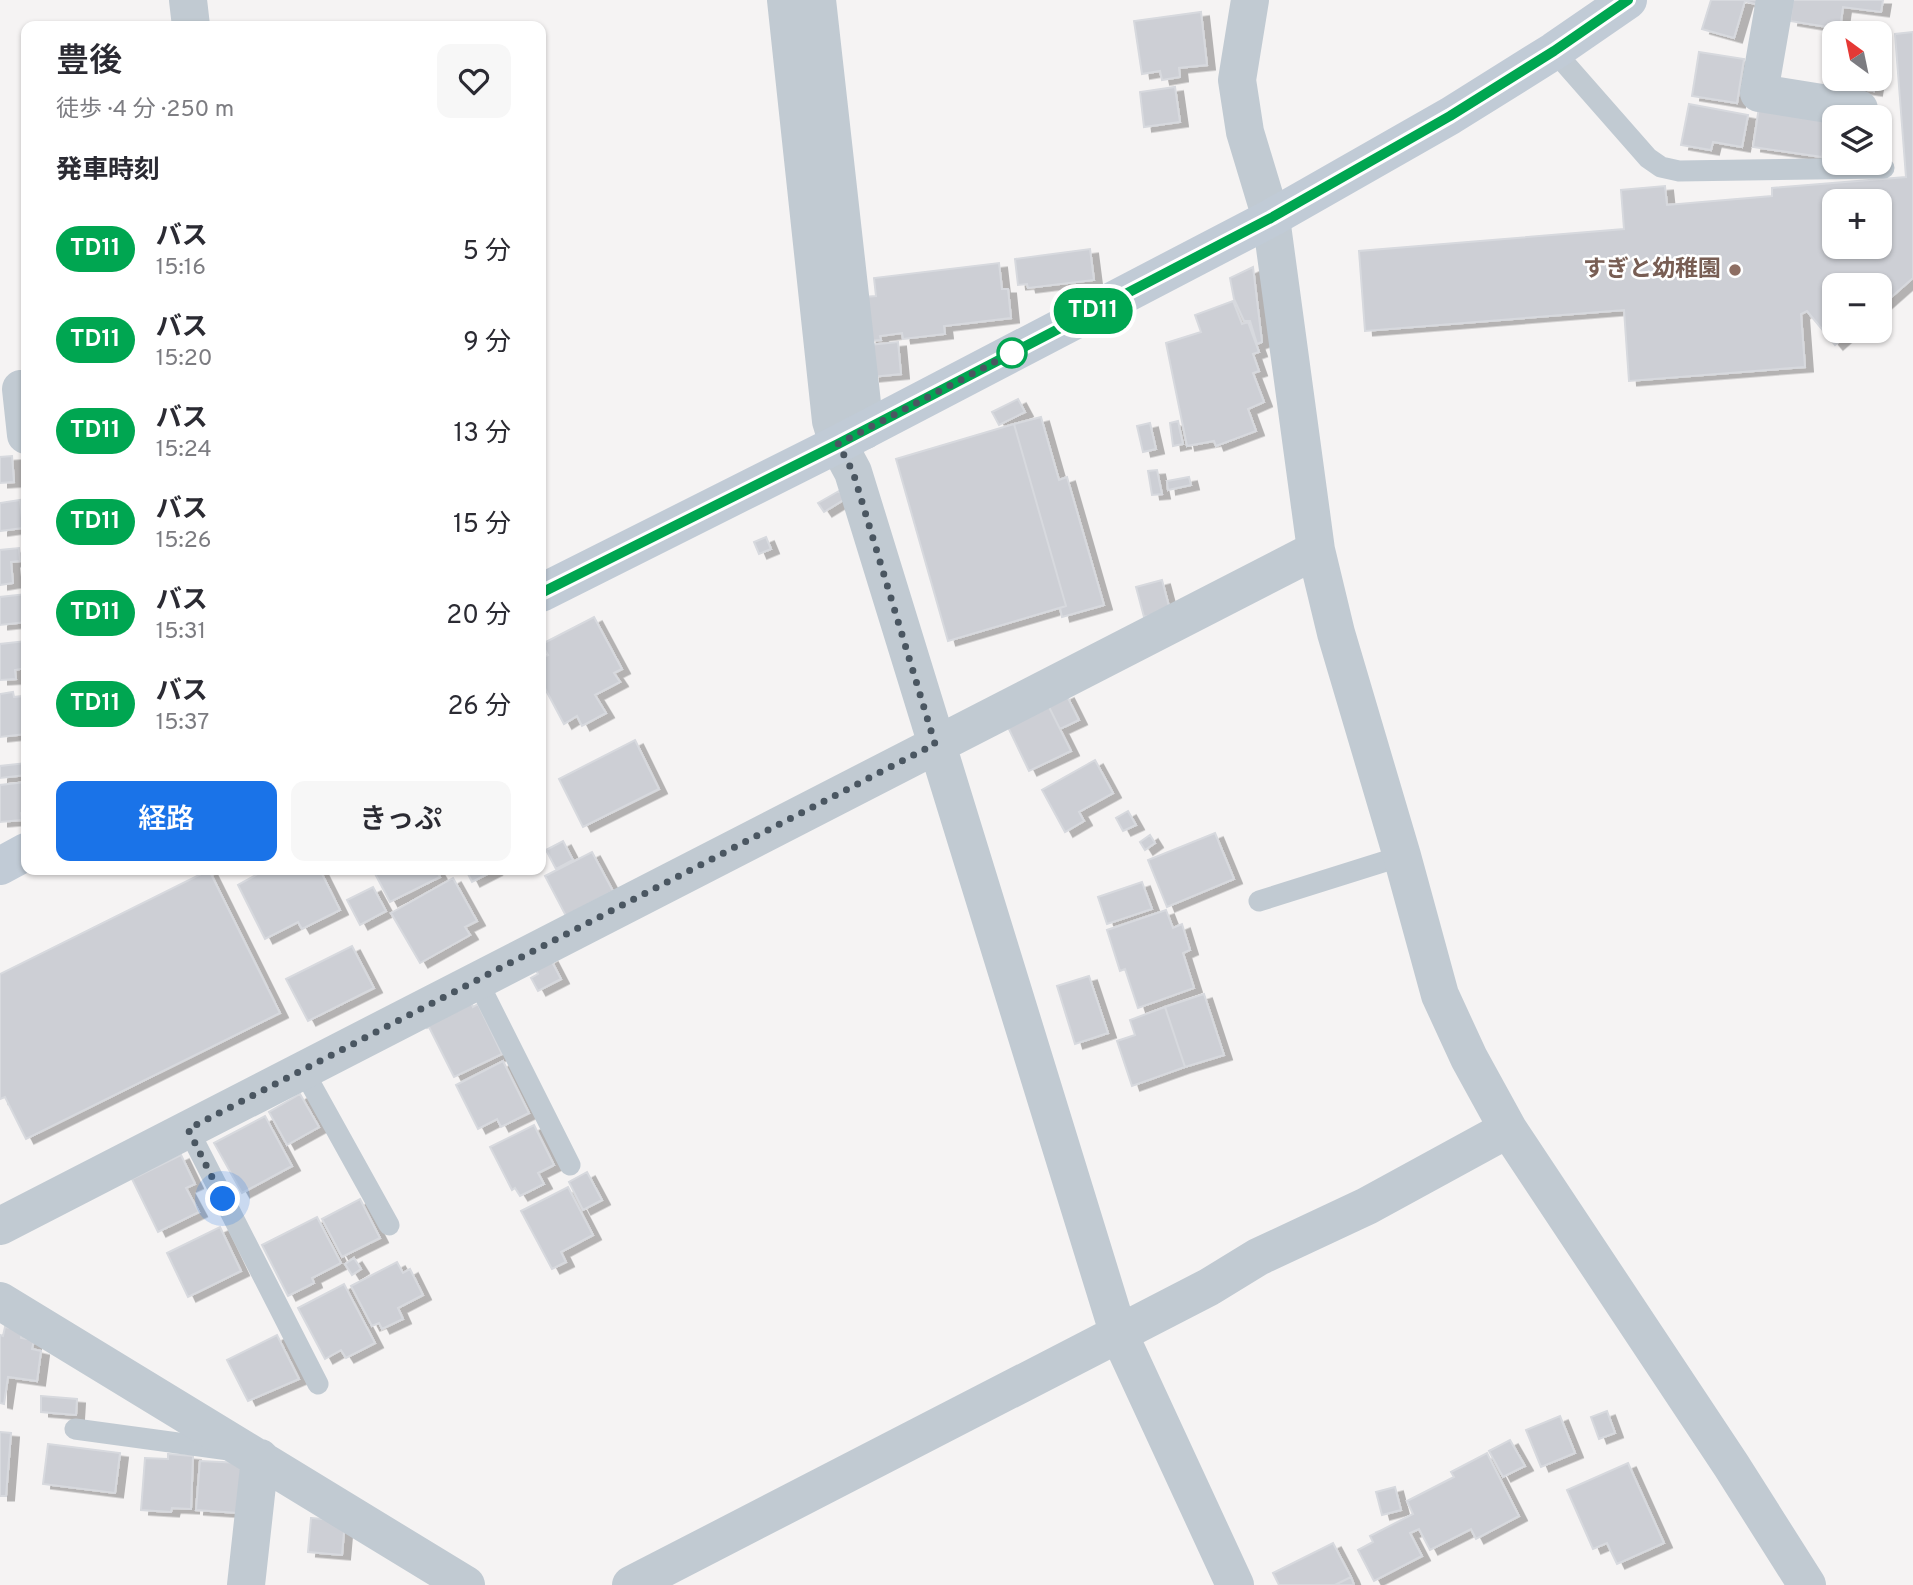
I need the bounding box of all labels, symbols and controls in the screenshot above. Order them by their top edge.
north arrow [1822,21,1892,91]
map controls [1822,21,1892,343]
text: 豊後 [56,42,122,84]
button: heart [437,44,511,118]
text: 徒歩 · 4 分 · 250 m [56,96,234,125]
button: layers [1822,105,1892,175]
text: 発車時刻 [56,155,160,188]
button: + [1822,189,1892,259]
text: バス [156,221,208,254]
text: TD11 [70,234,121,264]
text: 5 分 [463,236,511,269]
text: 15:16 [156,254,206,283]
place label: すぎと幼稚園 [1583,256,1721,285]
marker: すぎと幼稚園 [1727,262,1743,278]
button: − [1822,273,1892,343]
line badge: TD11 [1044,288,1142,334]
text: TD11 [1068,296,1118,326]
text: バス [156,312,208,345]
text: TD11 [70,325,121,355]
text: 9 分 [463,327,511,360]
unlabelled marker [997,338,1027,368]
text: 15:20 [156,345,213,374]
text: バス [156,403,208,436]
text: TD11 [70,416,121,446]
text: 13 分 [454,418,511,451]
text: 15:24 [156,436,212,465]
text: バス [156,494,208,527]
text: TD11 [70,507,121,537]
text: 15 分 [453,509,511,542]
text: 15:26 [156,527,211,556]
text: バス [156,585,208,618]
text: TD11 [70,598,121,628]
text: 20 分 [446,600,511,633]
text: 15:31 [156,618,206,647]
text: バス [156,676,208,709]
text: TD11 [70,689,121,719]
text: 26 分 [447,691,511,724]
text: 15:37 [156,709,209,738]
button: 経路 [56,781,277,861]
button: きっぷ [291,781,511,861]
your location [205,1181,240,1216]

